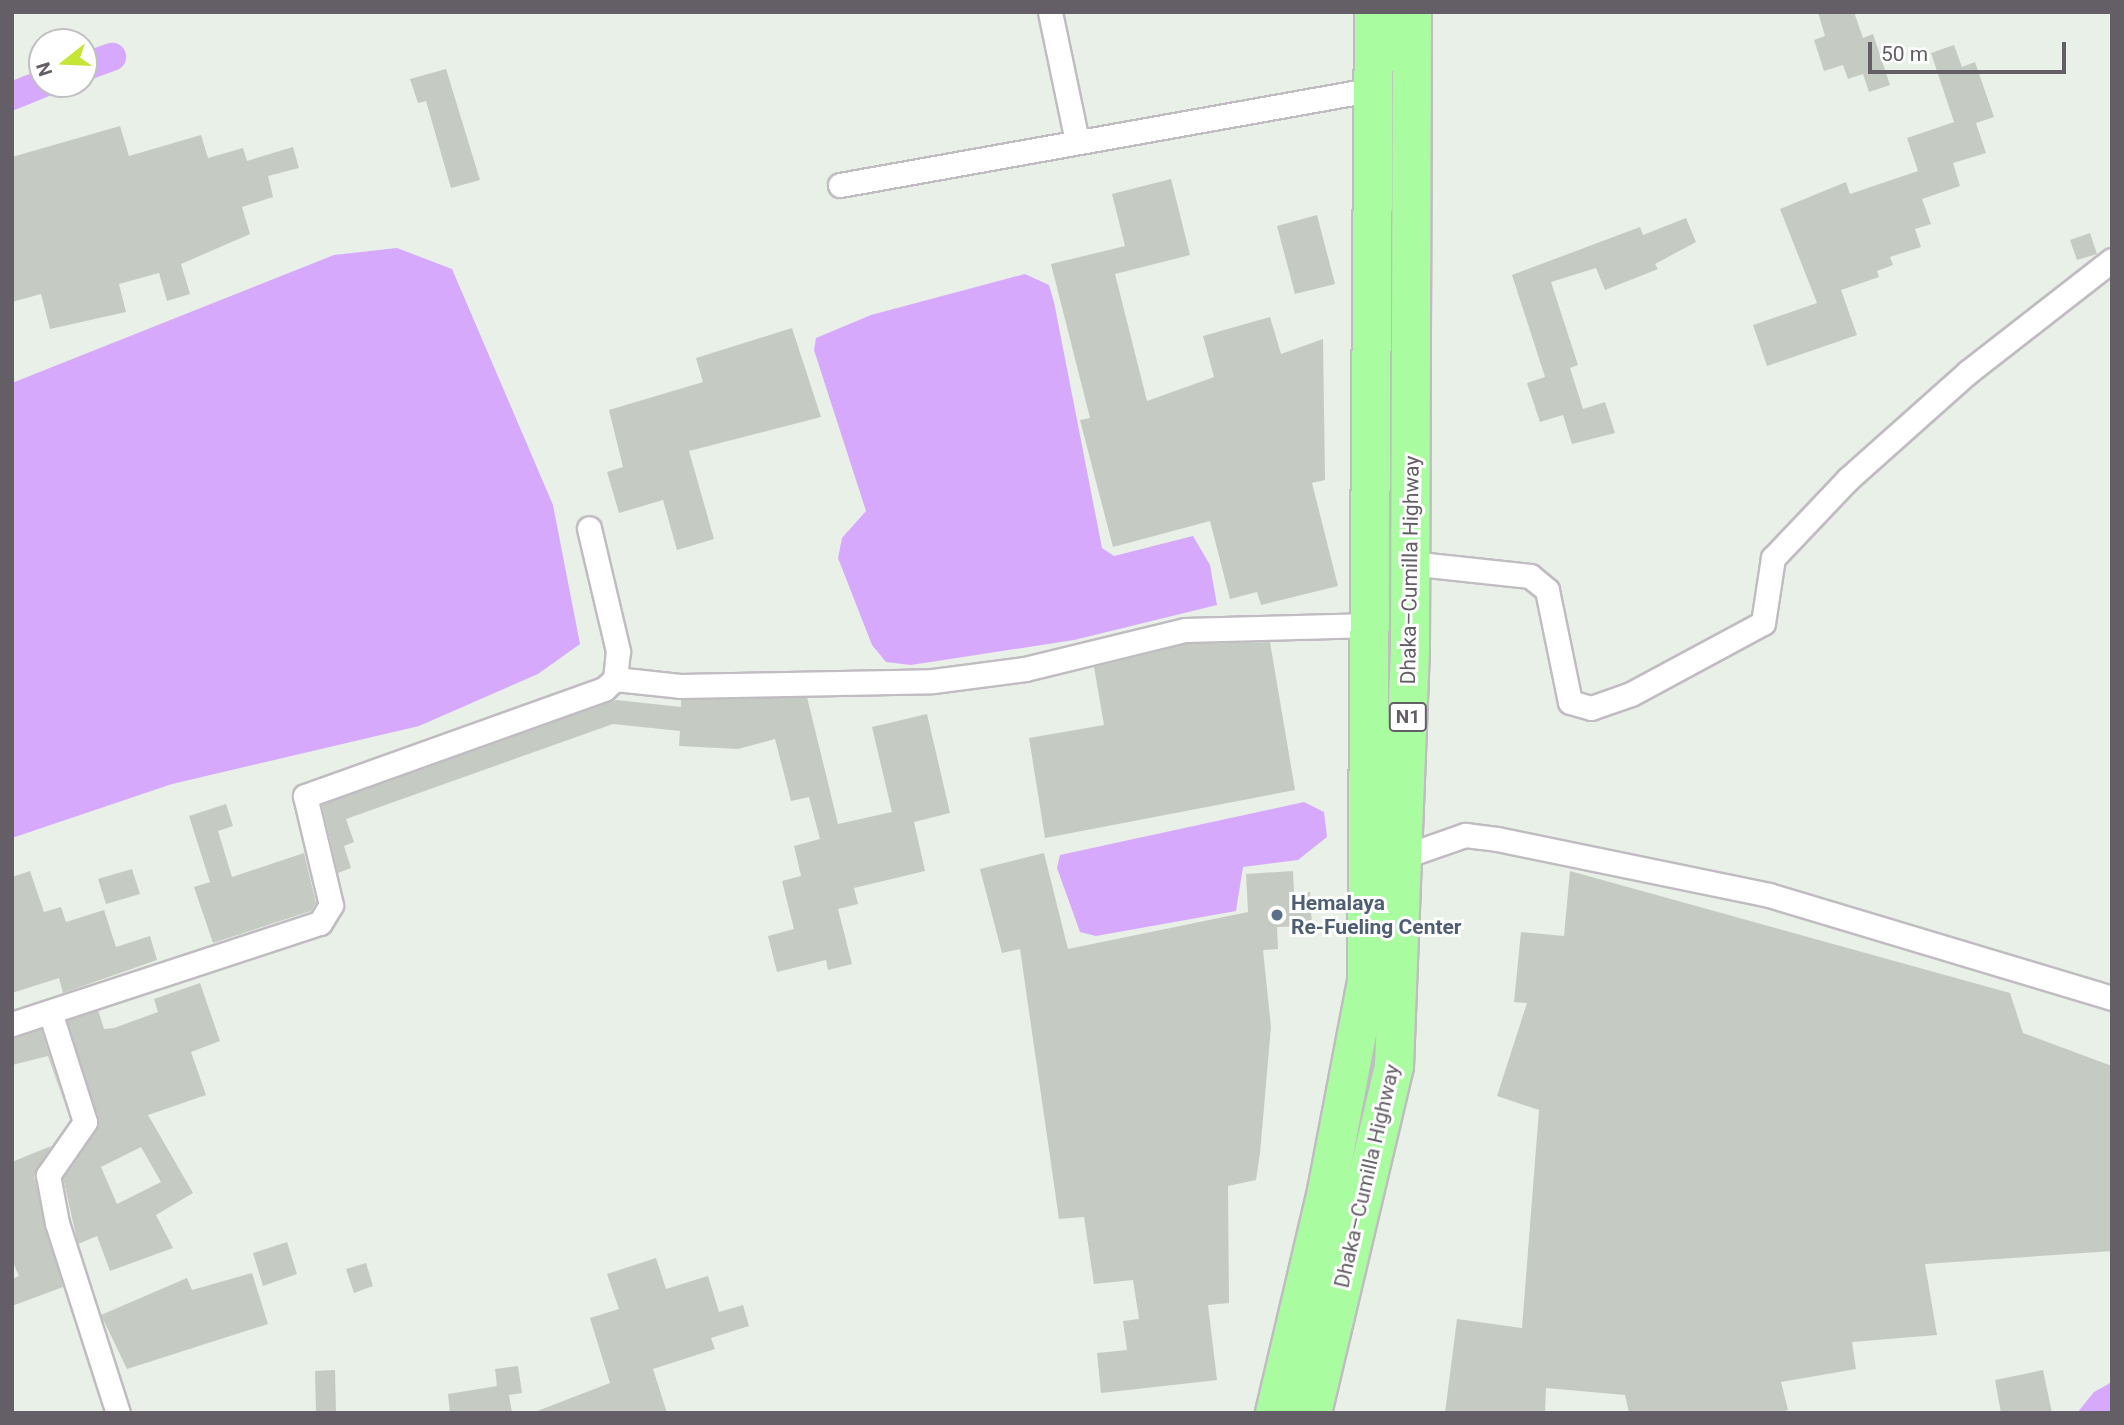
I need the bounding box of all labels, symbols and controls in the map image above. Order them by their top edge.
north arrow [28,28,98,98]
scale bar [1872,28,2070,72]
text: 50 m [1881,42,1928,66]
text: N [31,59,57,79]
street label: Dhaka–Cumilla Highway [1395,455,1425,685]
road number: N1 [1389,702,1427,732]
place label: Hemalaya Re-Fueling Center [1291,890,1462,940]
marker: Hemalaya Re-Fueling Center [1269,907,1285,923]
street label: Dhaka–Cumilla Highway [1329,1062,1405,1290]

